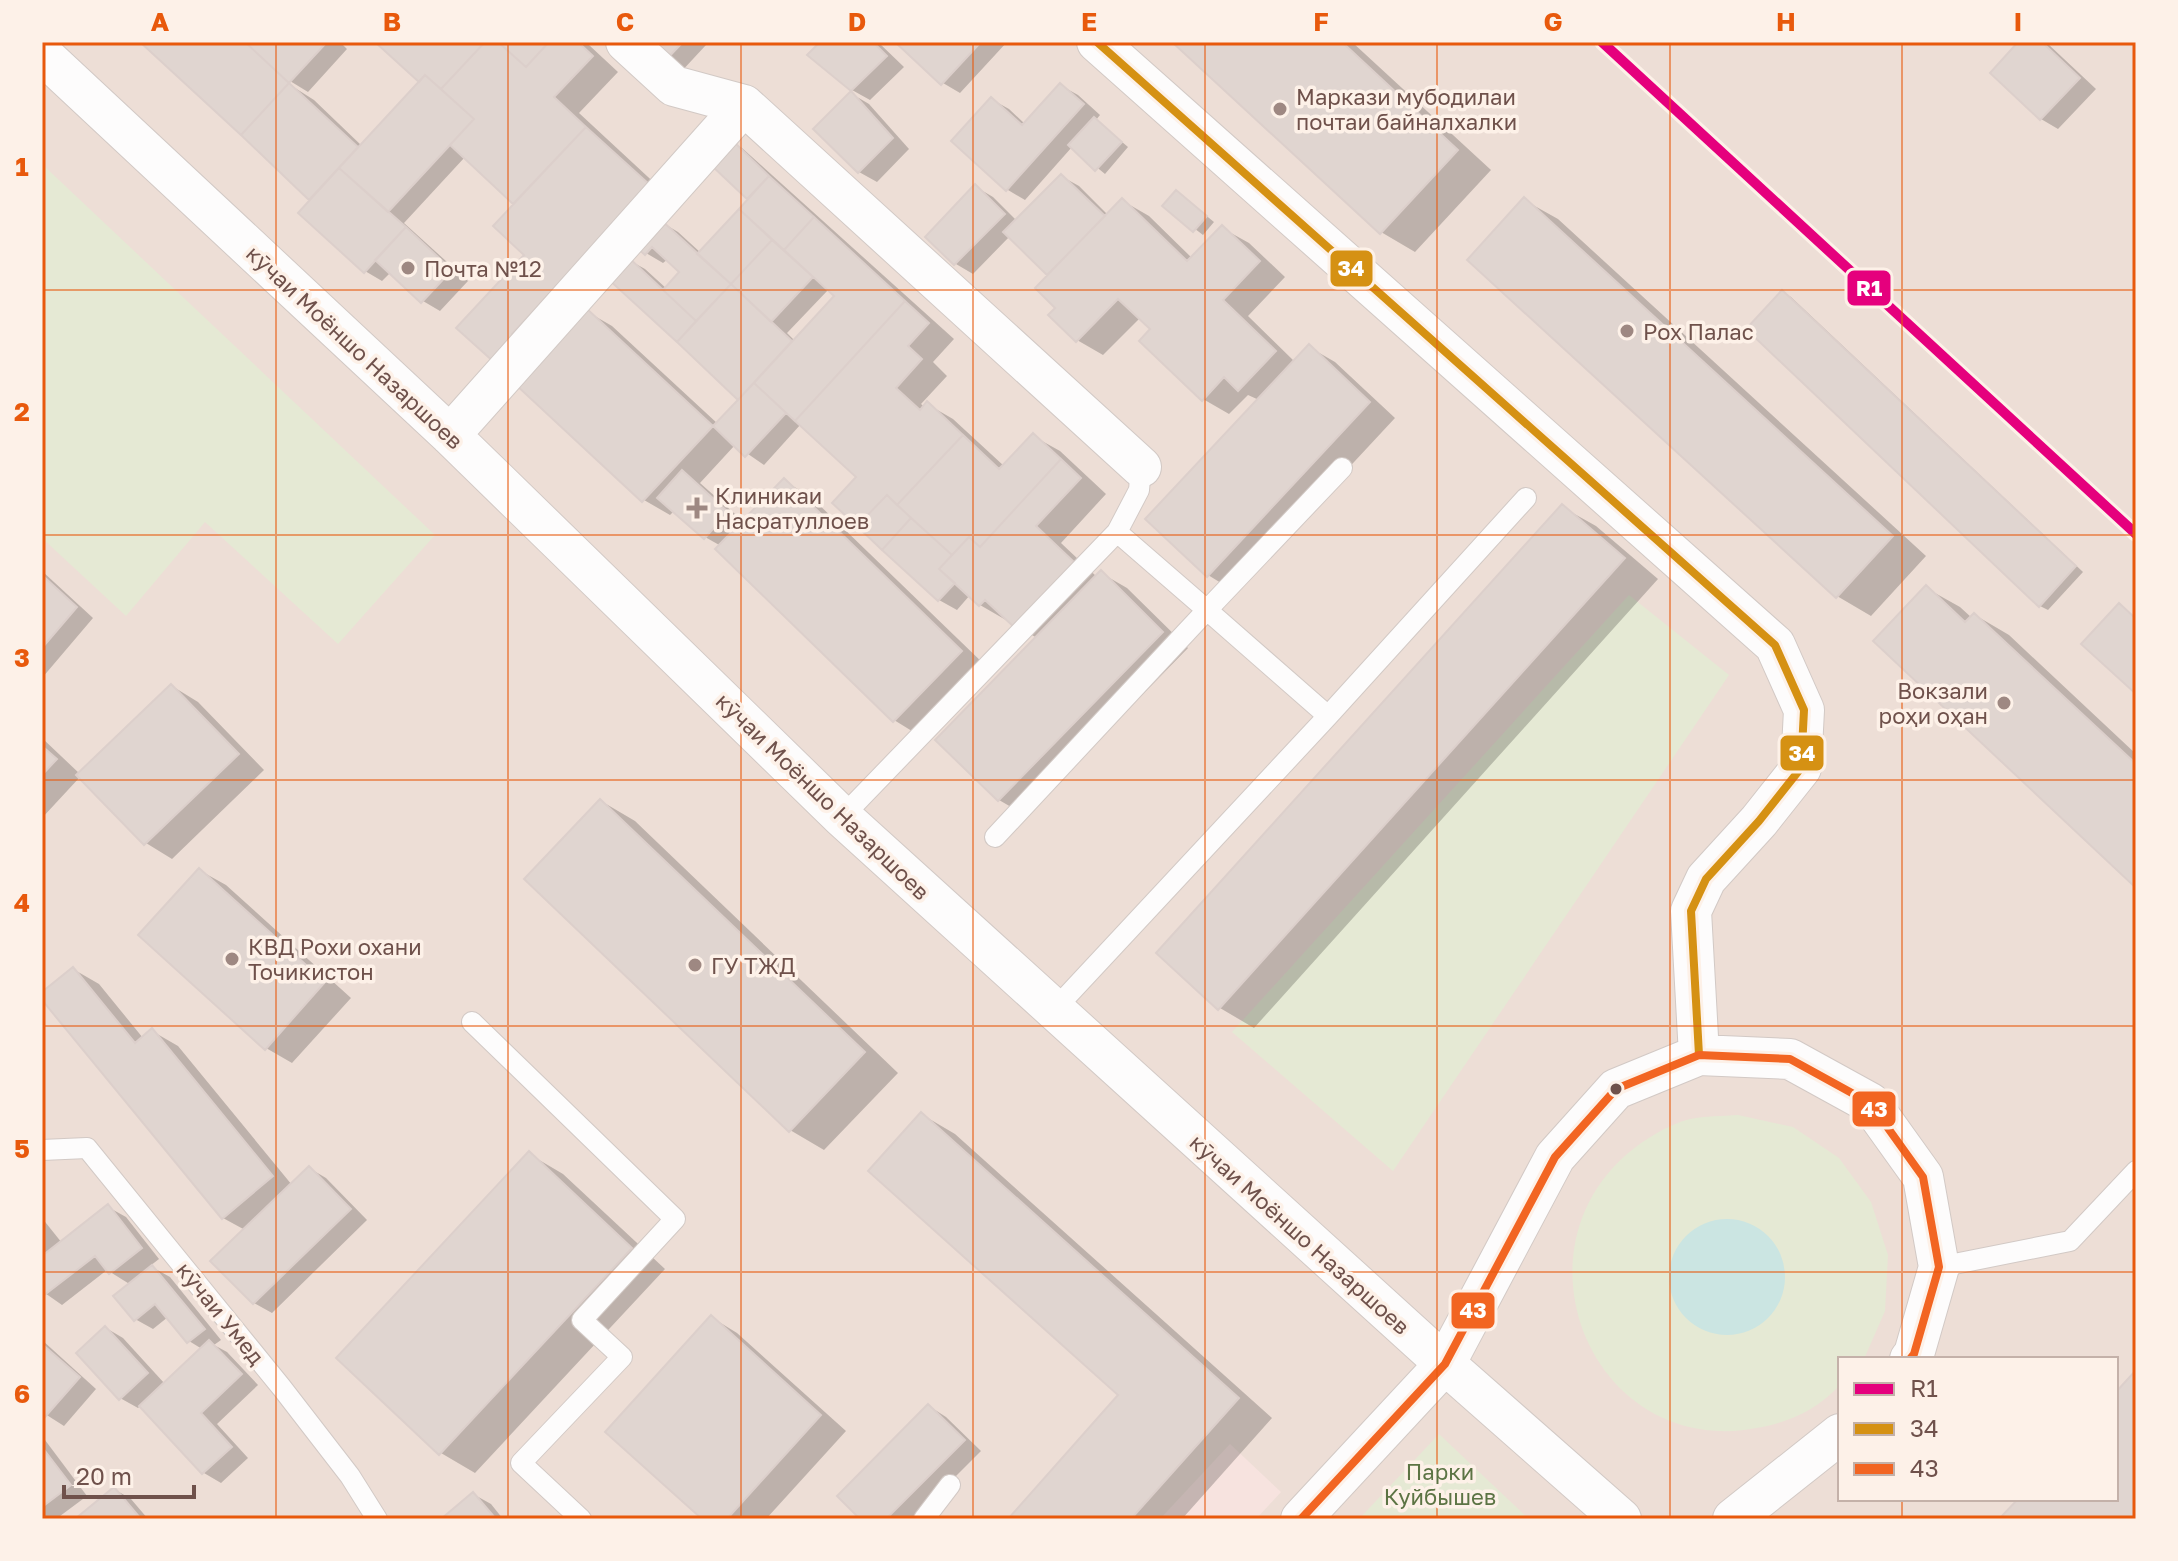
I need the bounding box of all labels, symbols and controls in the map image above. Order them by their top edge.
text: A [151,6,170,37]
text: B [383,6,401,37]
text: C [616,6,634,37]
text: D [848,6,866,37]
text: E [1081,6,1097,37]
text: F [1313,6,1329,37]
text: G [1543,6,1563,37]
text: H [1776,6,1796,37]
text: I [2014,6,2022,37]
place label: Маркази мубодилаи почтаи байналхалки [1296,83,1517,135]
marker: Маркази мубодилаи почтаи байналхалки [1271,100,1289,118]
text: 1 [15,151,29,182]
street label: кӯчаи Моёншо Назаршоев [241,240,469,454]
line badge: 34 [1329,249,1374,288]
text: 34 [1337,254,1365,281]
place label: Почта №12 [424,255,542,282]
marker: Почта №12 [399,259,417,277]
line badge: R1 [1846,269,1892,307]
text: R1 [1856,274,1882,301]
place label: Рох Палас [1643,318,1754,345]
marker: Рох Палас [1618,322,1636,340]
text: 2 [14,396,30,427]
place label: Клиникаи Насратуллоев [715,482,869,534]
marker: Клиникаи Насратуллоев [686,497,708,519]
text: 3 [14,642,30,673]
place label: Вокзали роҳи оҳан [1879,677,1988,729]
street label: кӯчаи Моёншо Назаршоев [711,687,935,905]
marker: Вокзали роҳи оҳан [1995,694,2013,712]
line badge: 34 [1779,734,1825,772]
text: 34 [1788,739,1816,766]
text: 4 [14,887,30,918]
place label: КВД Рохи охани Точикистон [248,933,422,985]
marker: КВД Рохи охани Точикистон [223,950,241,968]
place label: ГУ ТЖД [711,952,795,979]
marker: ГУ ТЖД [686,956,704,974]
unlabelled marker [1608,1081,1624,1097]
line badge: 43 [1851,1090,1897,1128]
text: 43 [1860,1095,1888,1122]
street label: кӯчаи Моёншо Назаршоев [1185,1128,1415,1340]
text: 5 [14,1133,30,1164]
street label: кӯчаи Умед [171,1256,271,1370]
line badge: 43 [1450,1291,1496,1330]
text: 43 [1459,1296,1487,1323]
legend [1838,1357,2118,1501]
text: R1 [1910,1373,1938,1402]
text: 6 [14,1378,30,1409]
text: 34 [1910,1413,1939,1442]
scale bar [64,1449,194,1499]
text: 43 [1910,1453,1939,1482]
park label: Парки Куйбышев [1384,1458,1496,1510]
text: 20 m [76,1461,132,1490]

